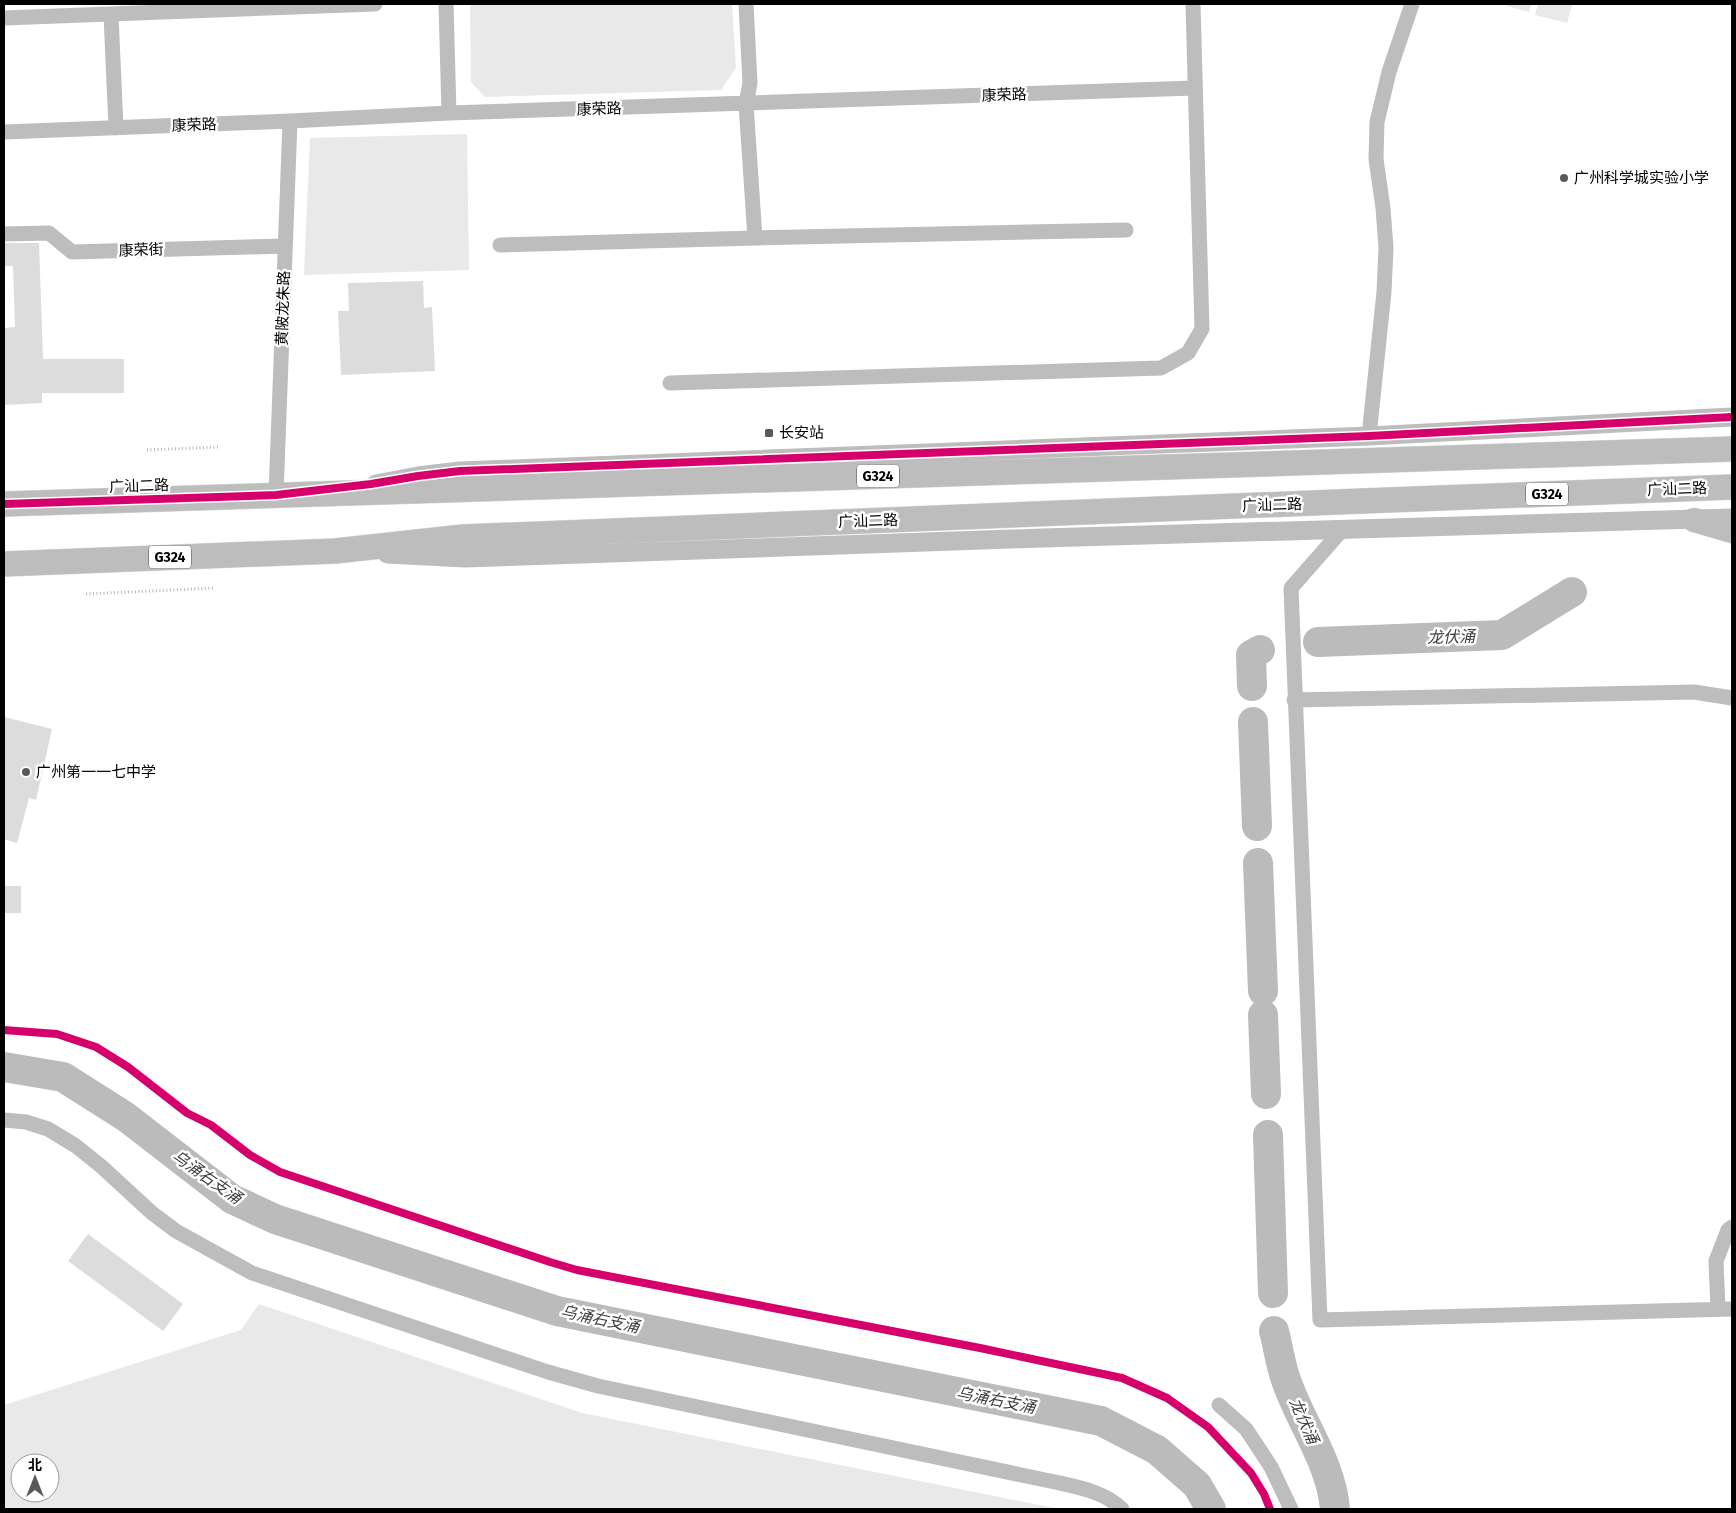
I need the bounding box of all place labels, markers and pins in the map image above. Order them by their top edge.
place label: 广州科学城实验小学 [1574,169,1709,187]
marker: 广州科学城实验小学 [1558,172,1570,184]
place label: 长安站 [779,424,824,442]
marker: 长安站 [763,427,775,439]
place label: 广州第一一七中学 [36,763,156,781]
marker: 广州第一一七中学 [20,766,32,778]

